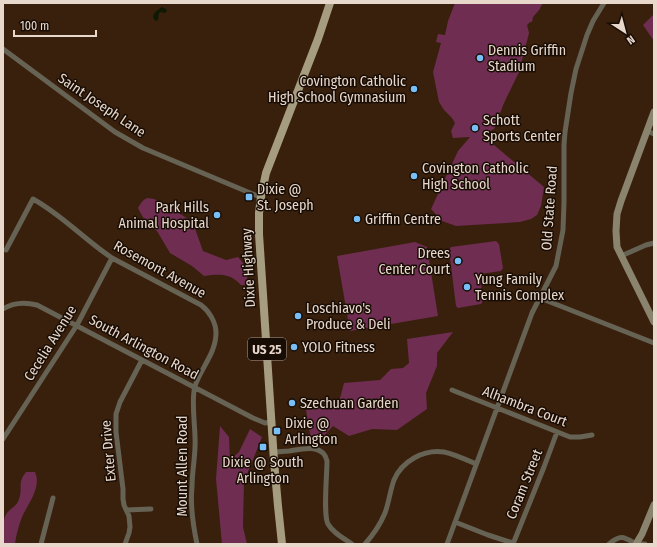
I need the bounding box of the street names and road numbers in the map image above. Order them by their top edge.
street label: Saint Joseph Lane [55,70,149,141]
street label: Old State Road [538,165,561,251]
street label: Dixie Highway [238,227,259,308]
street label: Rosemont Avenue [111,237,209,302]
street label: Cecelia Avenue [20,302,80,384]
street label: South Arlington Road [86,311,201,384]
road number: US 25 [248,338,286,360]
street label: Alhambra Court [480,383,570,431]
street label: Mount Allen Road [174,415,191,517]
street label: Exter Drive [97,419,120,482]
street label: Coram Street [503,446,546,522]

